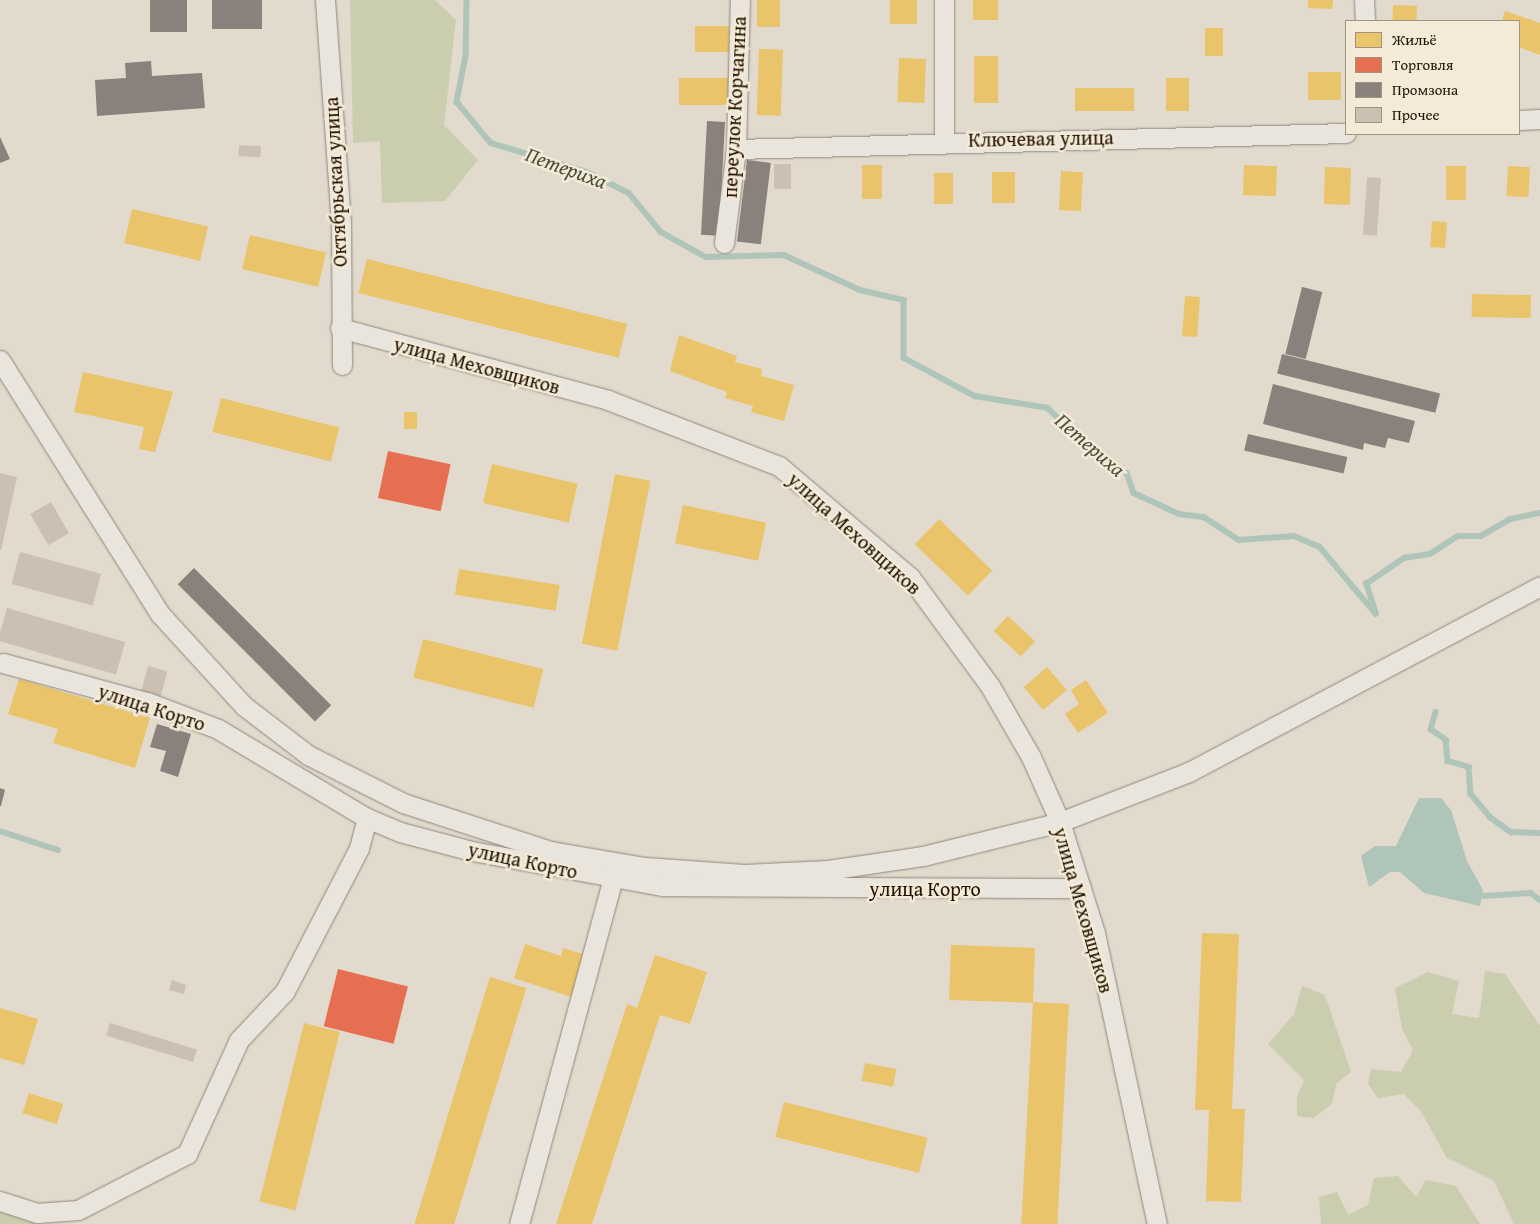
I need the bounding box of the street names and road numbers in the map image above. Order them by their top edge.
street label: переулок Корчагина [717,15,751,199]
street label: Октябрьская улица [319,96,351,268]
street label: Ключевая улица [968,125,1114,151]
street label: улица Меховщиков [391,331,563,399]
street label: улица Меховщиков [783,467,927,599]
street label: улица Корто [95,678,209,736]
street label: улица Меховщиков [1049,824,1119,996]
street label: улица Корто [466,837,580,883]
street label: улица Корто [869,876,981,900]

